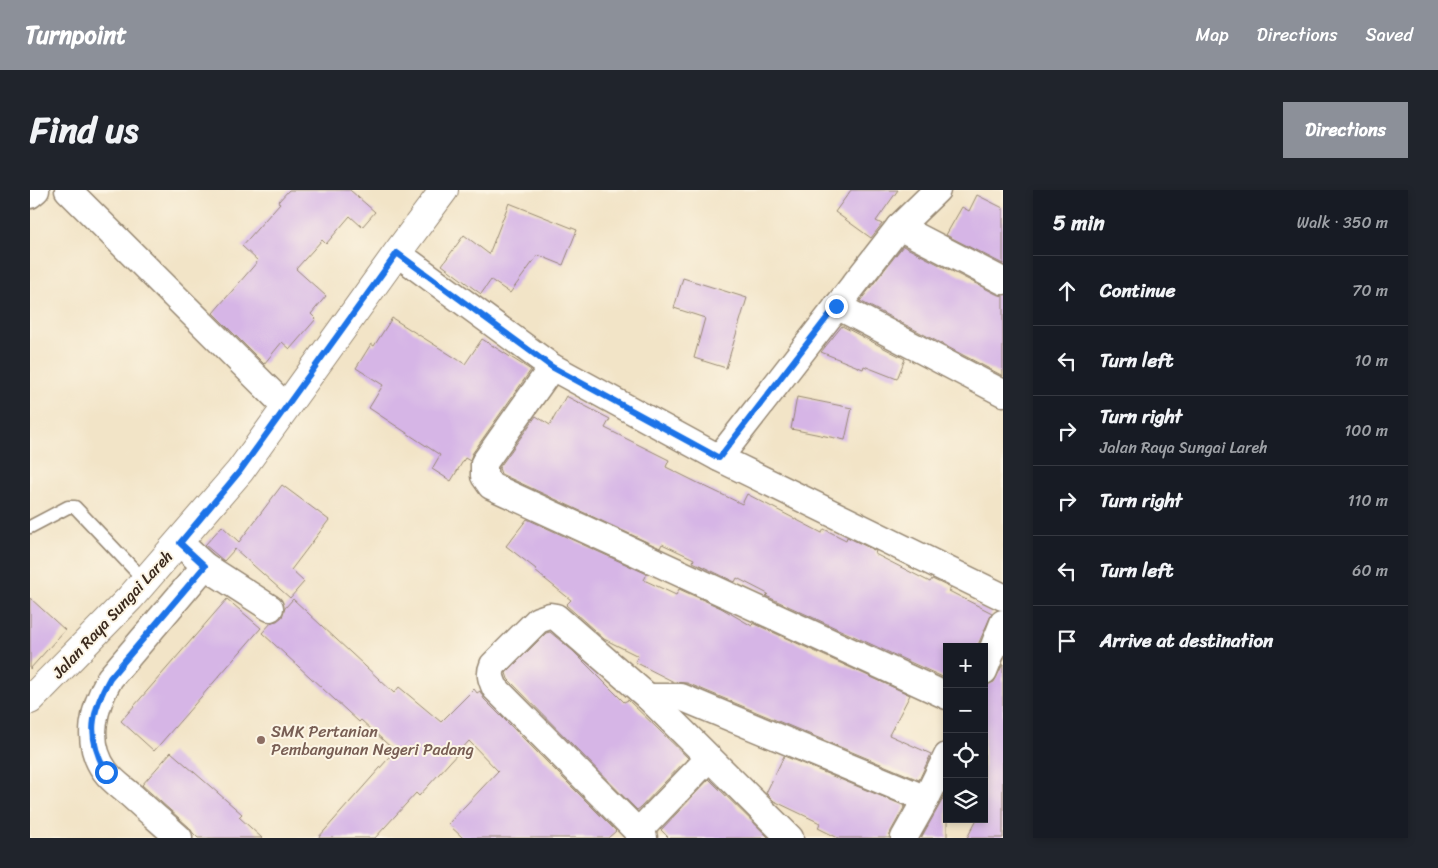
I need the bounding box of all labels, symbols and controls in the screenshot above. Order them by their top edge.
text: Turnpoint [25,14,127,56]
text: Map [1196,19,1229,51]
text: Directions [1257,19,1338,51]
text: Saved [1366,19,1413,51]
text: Find us [30,99,138,161]
button: Directions [1283,102,1408,158]
text: 5 min [1053,204,1105,242]
text: Walk · 350 m [1297,208,1388,237]
text: Continue [1100,274,1176,307]
text: 70 m [1352,276,1388,305]
icon: ahead [1053,277,1081,305]
route end [825,295,848,318]
text: Turn left [1100,344,1173,377]
text: 10 m [1355,346,1388,375]
icon: left [1053,347,1081,375]
text: Turn right [1100,400,1182,433]
text: 100 m [1344,416,1388,445]
icon: right [1053,417,1081,445]
text: Jalan Raya Sungai Lareh [1100,433,1268,462]
text: Turn right [1100,484,1182,517]
text: 110 m [1348,486,1388,515]
icon: right [1053,487,1081,515]
street label: Jalan Raya Sungai Lareh [44,543,180,686]
text: Turn left [1100,554,1173,587]
text: 60 m [1352,556,1388,585]
icon: left [1053,557,1081,585]
text: Arrive at destination [1100,624,1273,657]
icon: arrive [1053,627,1081,655]
map controls [943,643,988,823]
button: + [943,643,988,688]
button: − [943,688,988,733]
place label: SMK Pertanian Pembangunan Negeri Padang [271,717,474,764]
button: locate [943,733,988,778]
marker: SMK Pertanian Pembangunan Negeri Padang [255,734,267,746]
route start [95,761,118,784]
button: layers [943,778,988,823]

